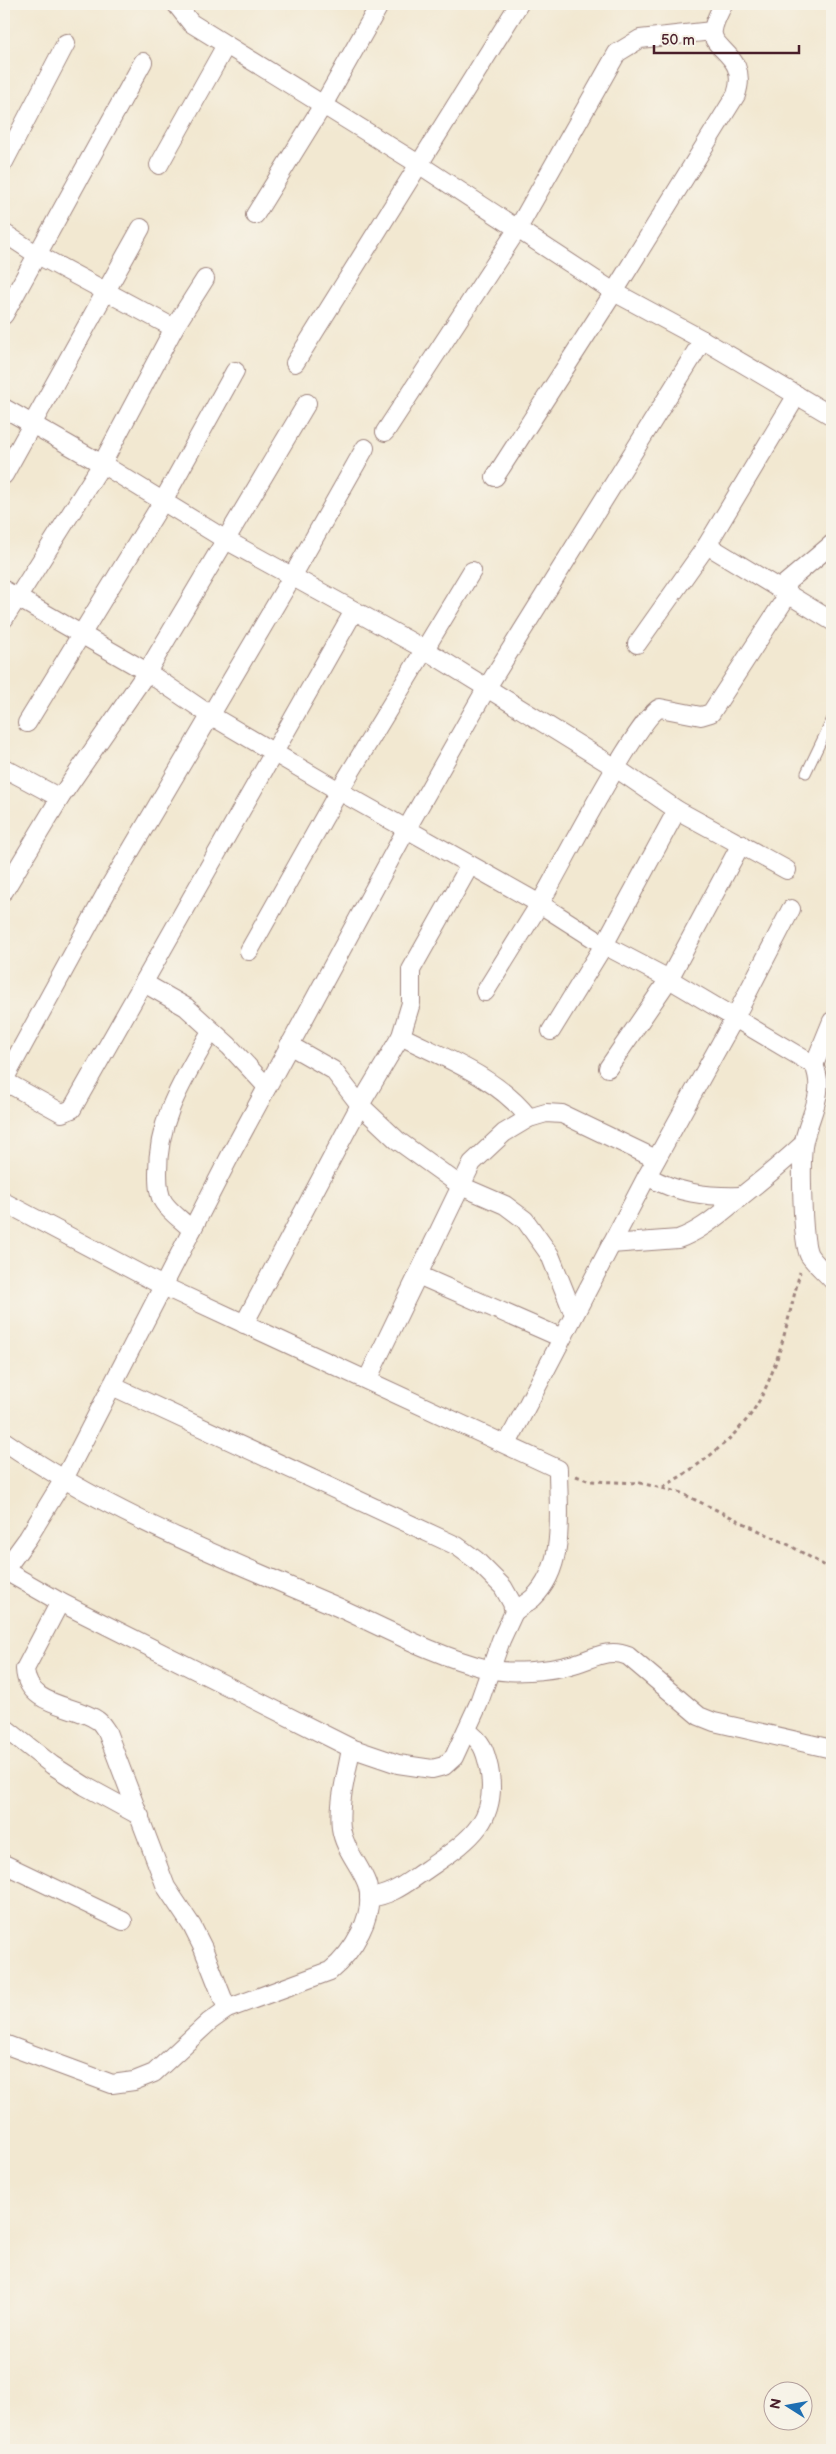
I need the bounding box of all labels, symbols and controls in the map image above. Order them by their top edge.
scale bar [654,22,798,54]
text: 50 m [661,31,695,50]
north arrow [764,2382,814,2432]
text: N [766,2397,785,2410]

